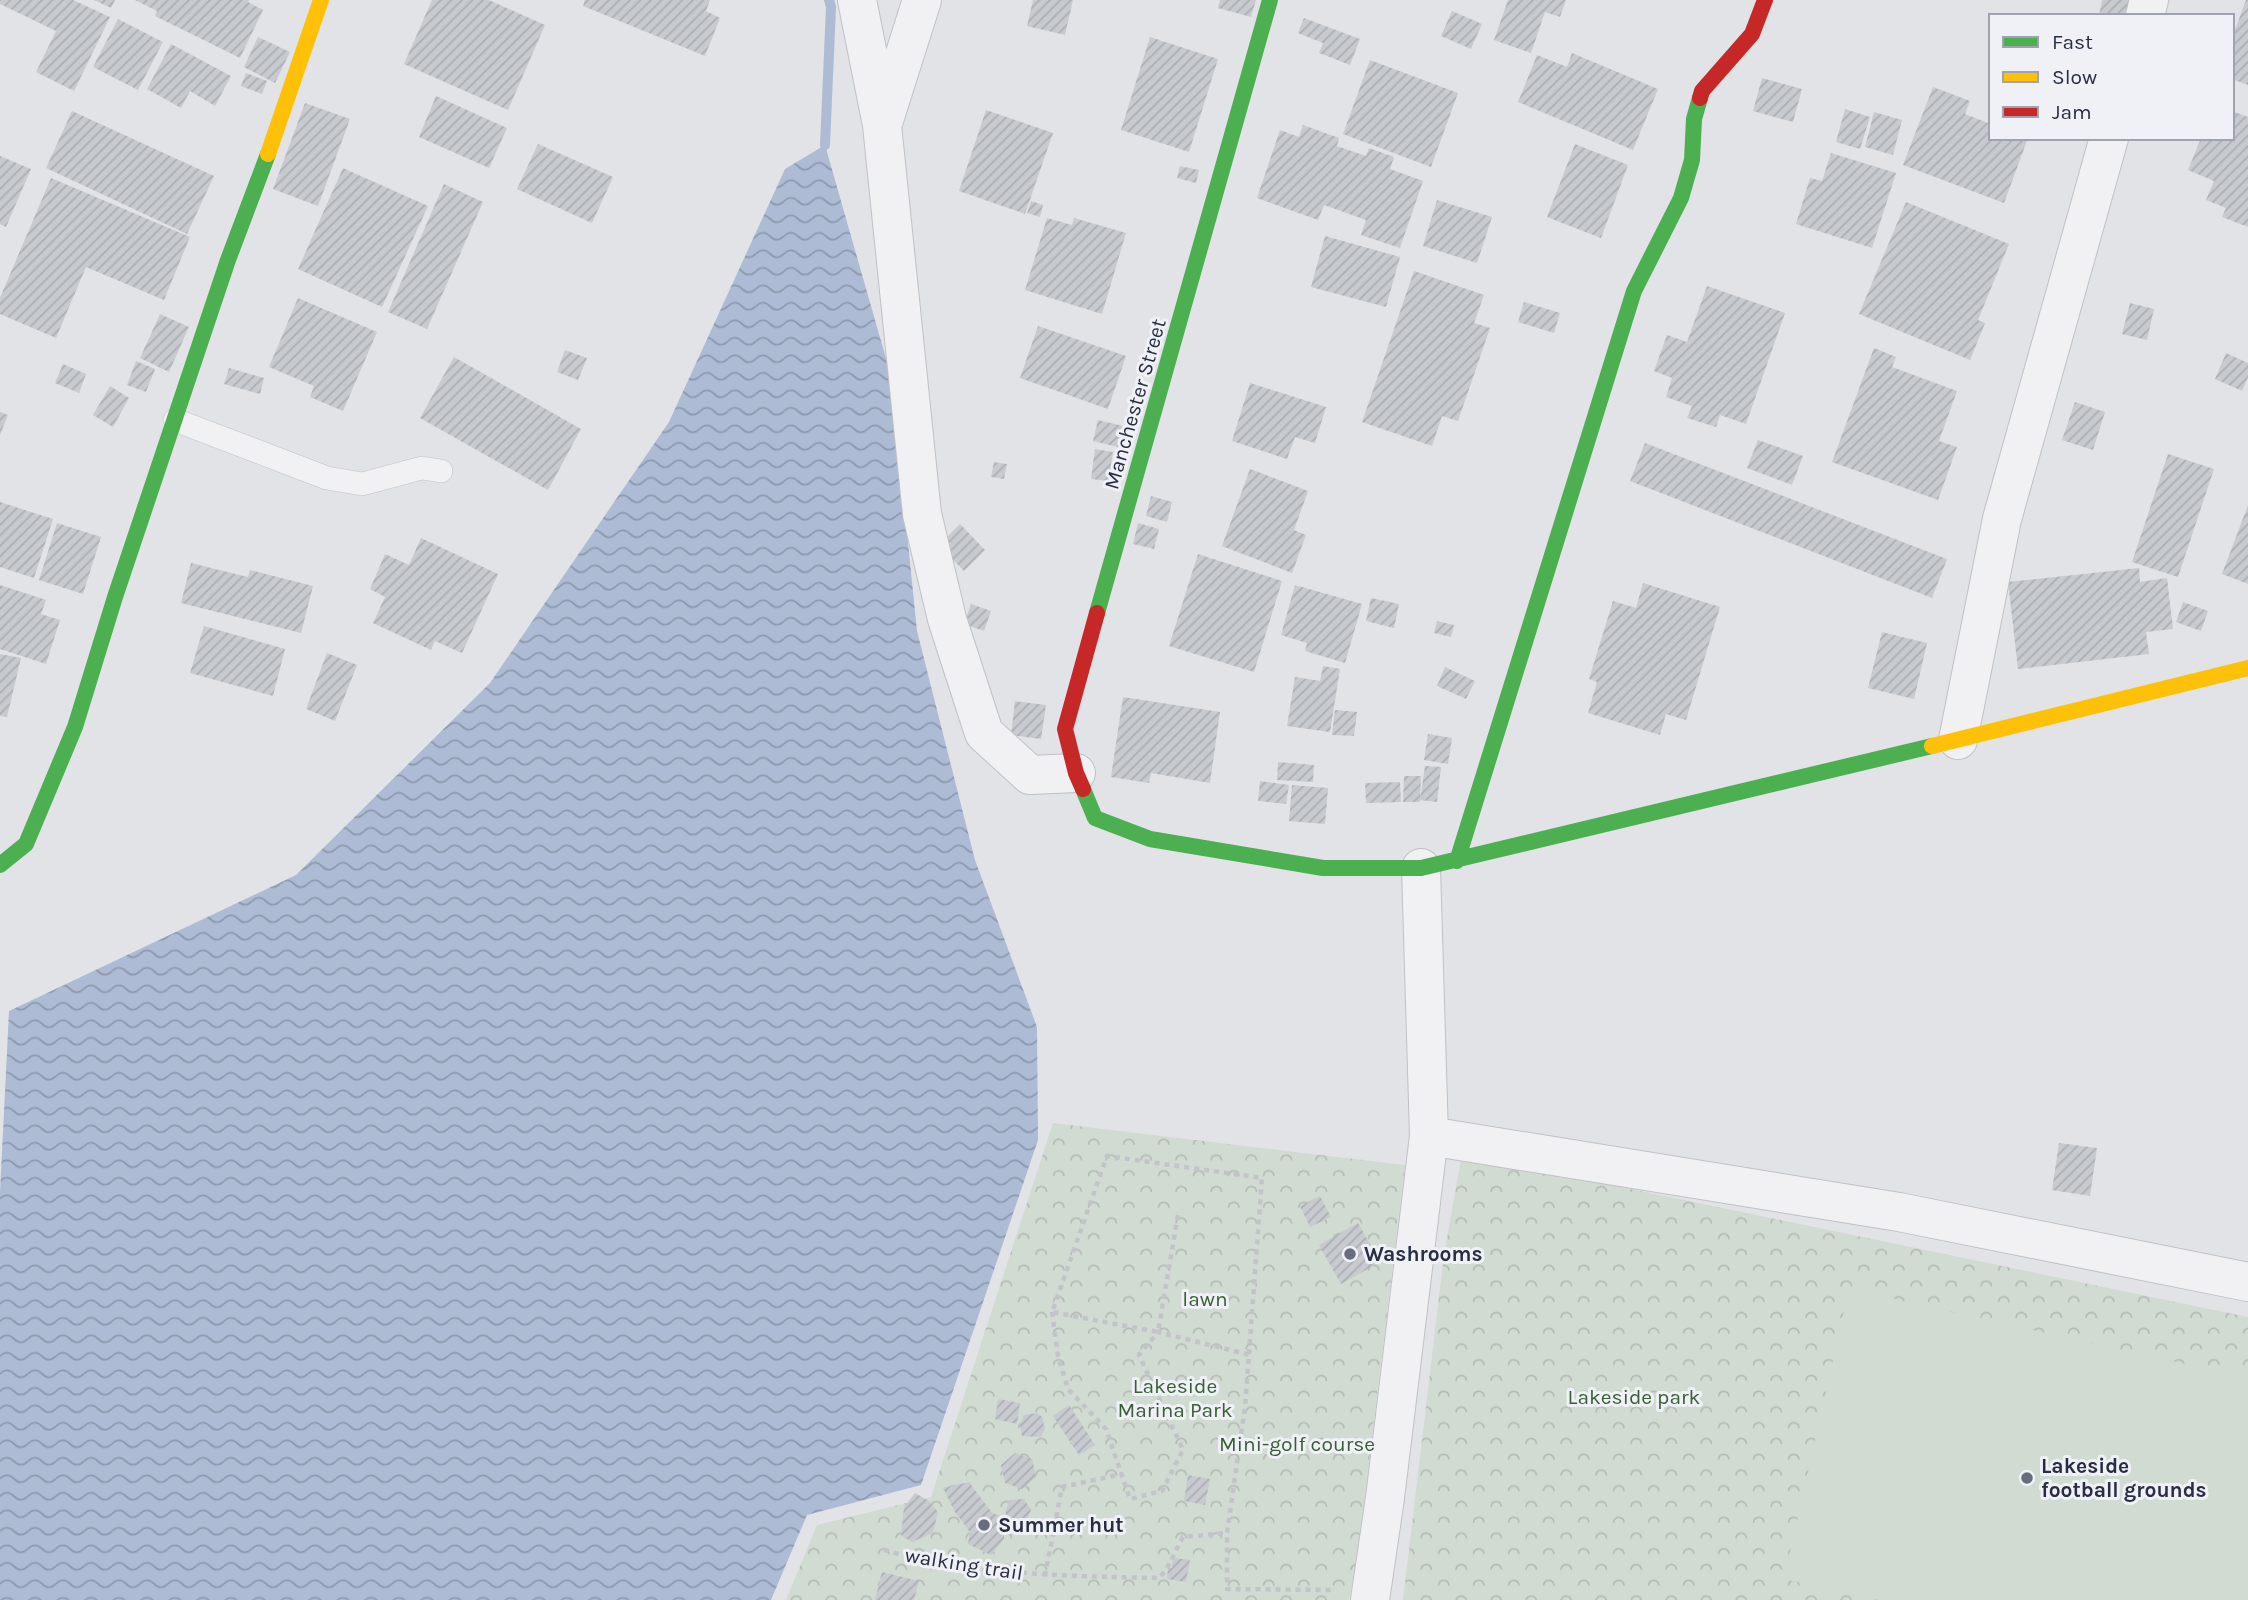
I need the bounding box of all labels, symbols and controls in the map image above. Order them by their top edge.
legend [1989,14,2234,140]
text: Fast [2052,30,2093,54]
text: Slow [2052,65,2097,89]
text: Jam [2052,100,2092,124]
street label: Manchester Street [1099,316,1171,492]
place label: Washrooms [1364,1242,1483,1266]
marker: Washrooms [1342,1246,1358,1262]
park label: lawn [1182,1287,1228,1311]
park label: Lakeside Marina Park [1117,1374,1233,1422]
park label: Lakeside park [1568,1385,1701,1409]
park label: Mini-golf course [1219,1432,1375,1456]
place label: Lakeside football grounds [2041,1454,2207,1502]
marker: Lakeside football grounds [2019,1470,2035,1486]
place label: Summer hut [998,1513,1124,1537]
marker: Summer hut [976,1517,992,1533]
street label: walking trail [903,1543,1025,1585]

